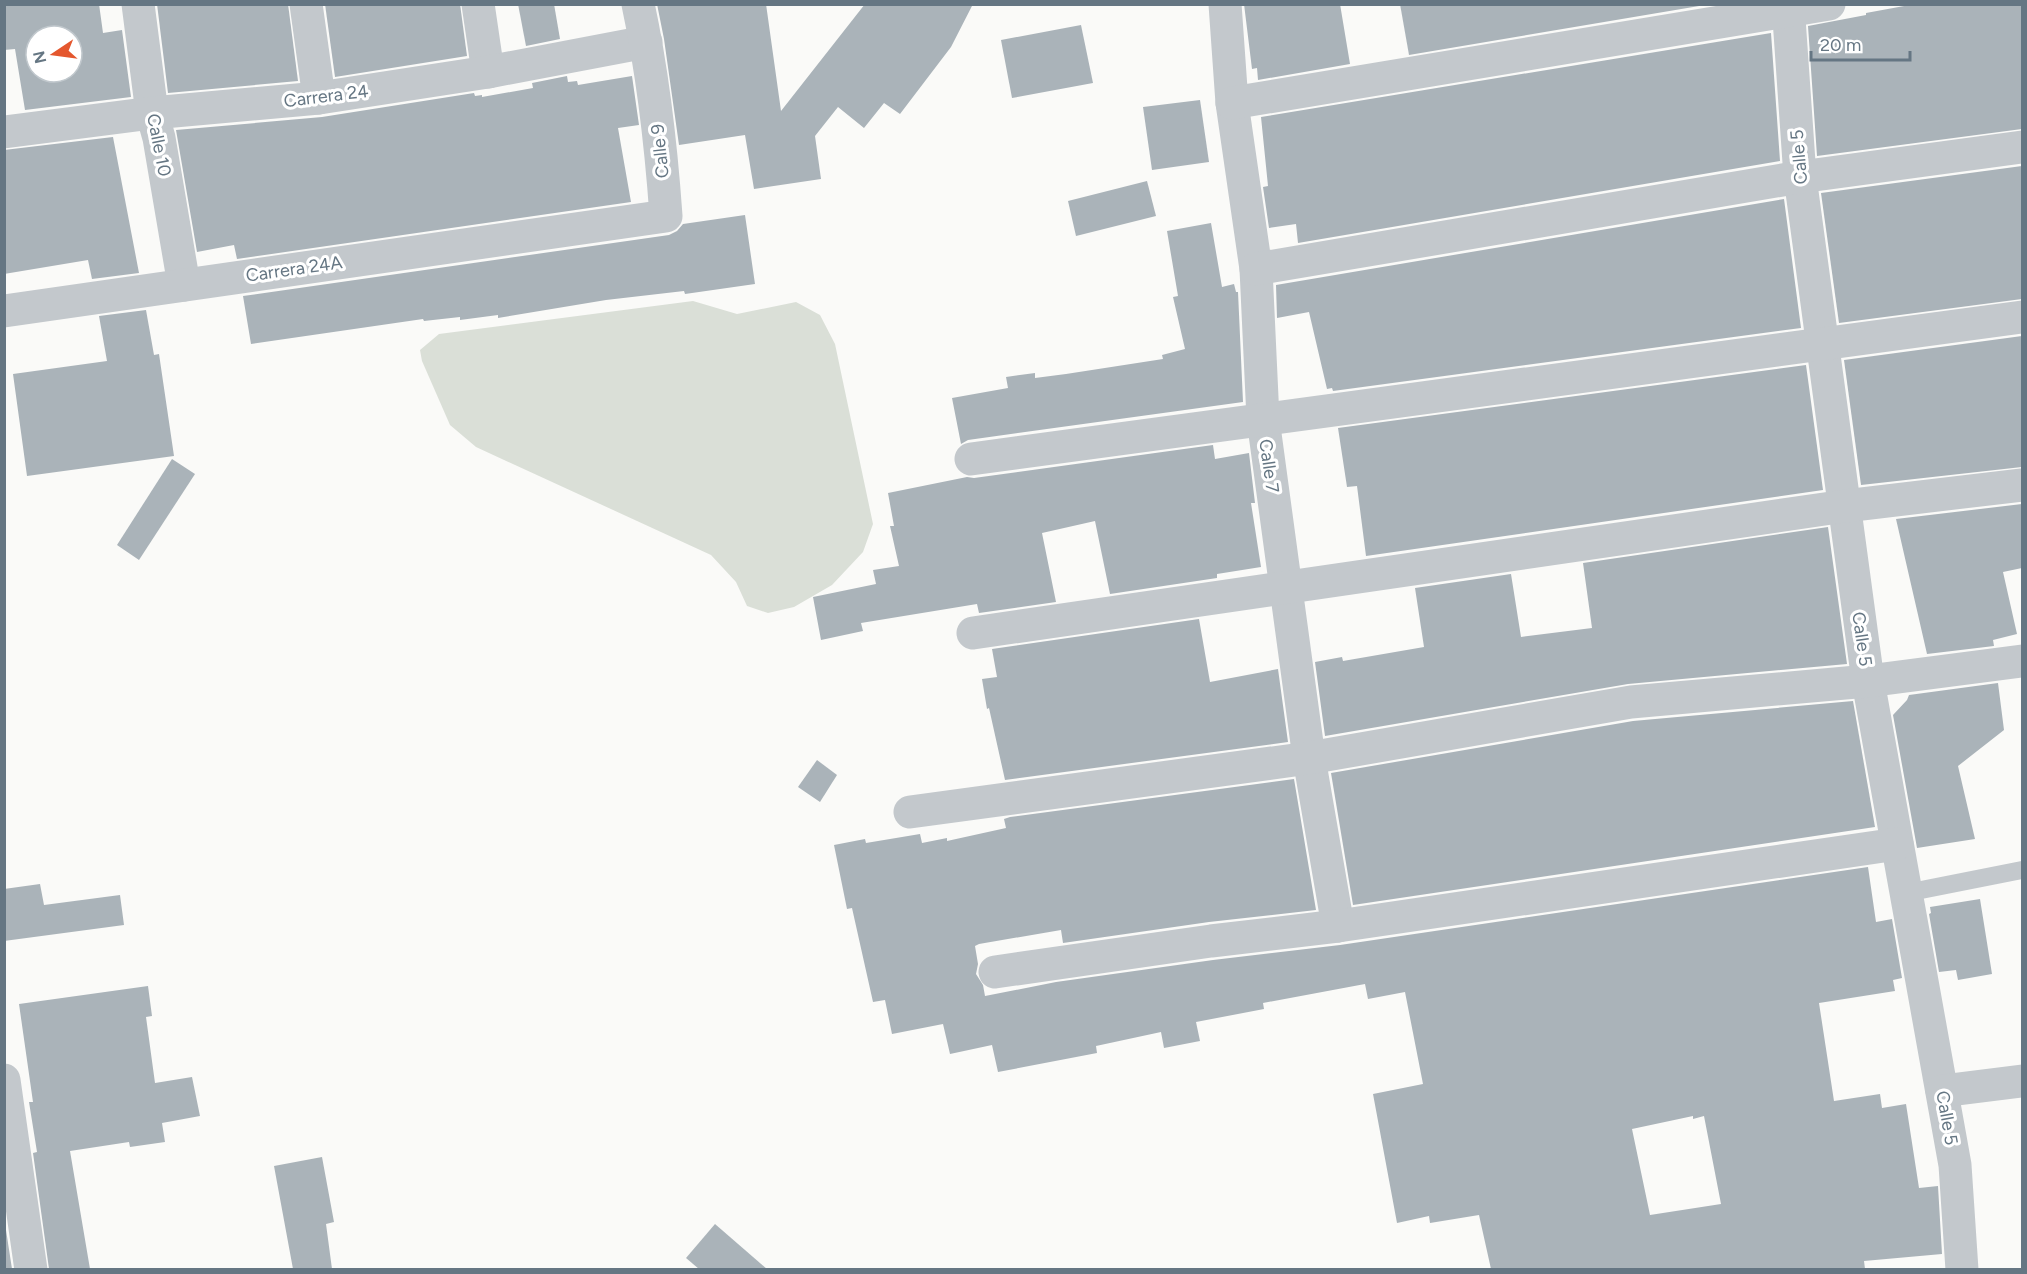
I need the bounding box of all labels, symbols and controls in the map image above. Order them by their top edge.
north arrow [24,24,84,84]
scale bar [1811,24,1910,62]
text: 20 m [1820,34,1861,56]
text: N [29,49,51,65]
street label: Carrera 24 [282,80,370,112]
street label: Calle 10 [142,112,176,178]
street label: Calle 9 [646,123,674,179]
street label: Calle 5 [1786,129,1812,185]
street label: Carrera 24A [244,251,344,287]
street label: Calle 7 [1254,438,1284,495]
street label: Calle 5 [1847,610,1877,668]
street label: Calle 5 [1931,1089,1963,1147]

